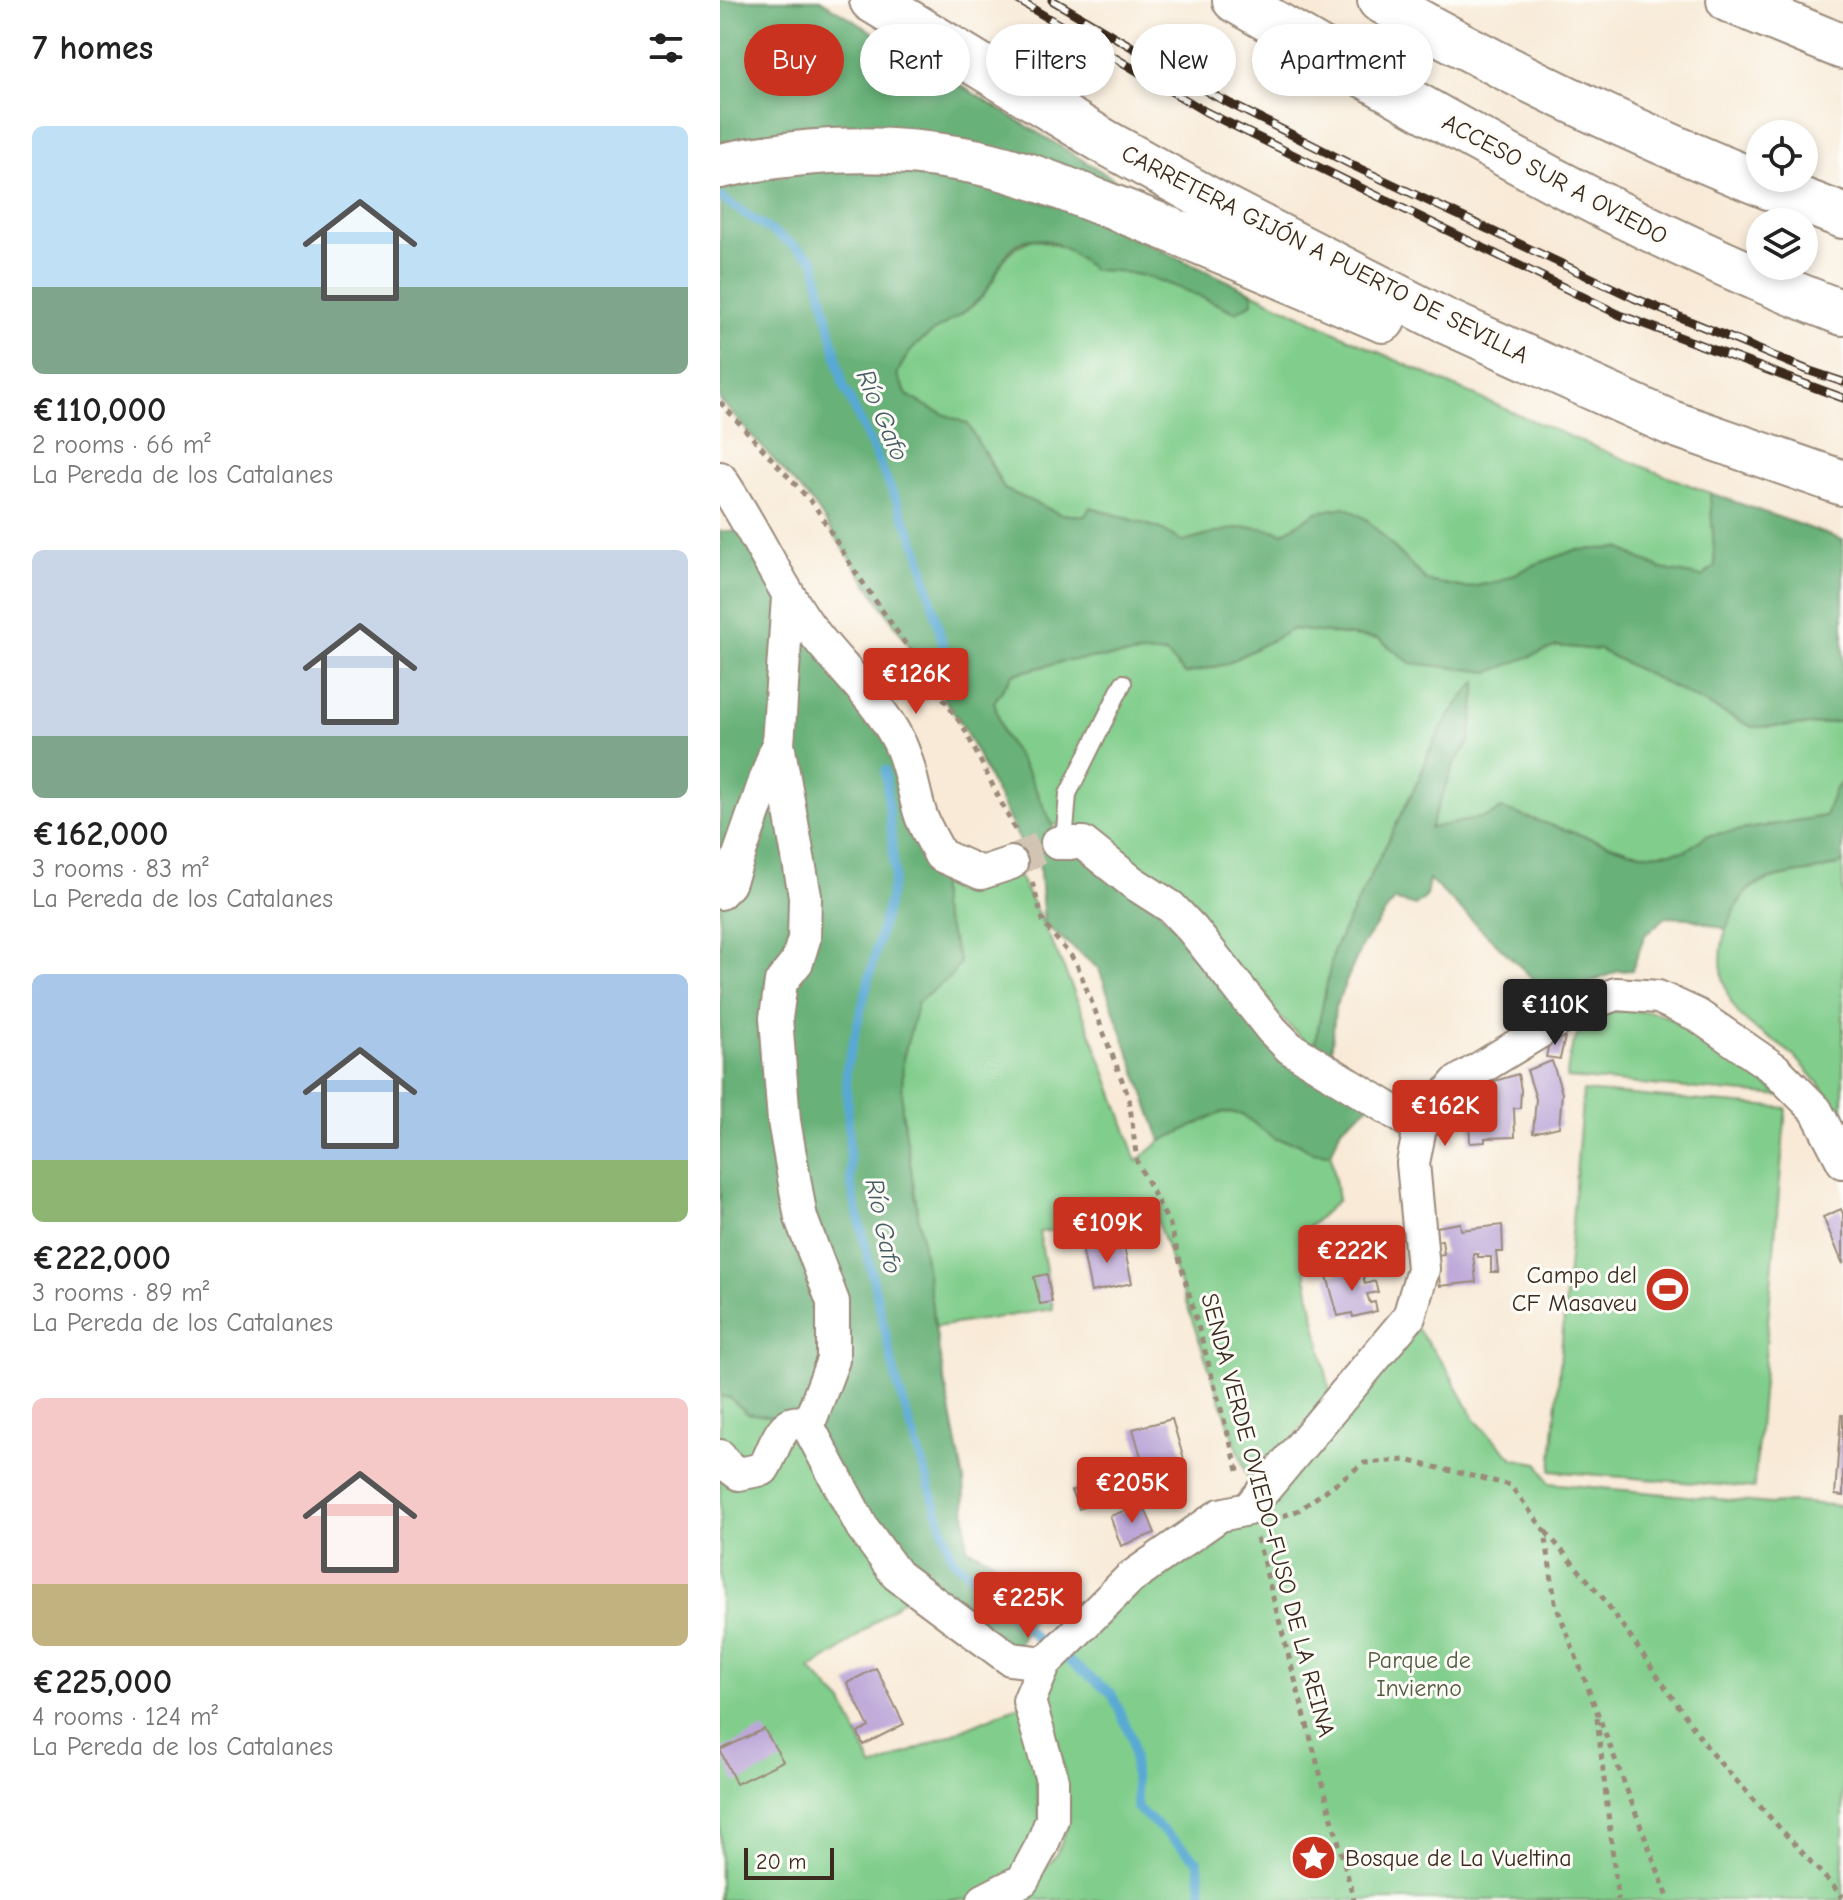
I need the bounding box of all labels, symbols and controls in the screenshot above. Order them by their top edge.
chip: Buy [744,24,844,96]
chip: Rent [860,24,970,96]
chip: Filters [986,24,1115,96]
chip: New [1131,24,1236,96]
chip: Apartment [1252,24,1433,96]
icon: filters [644,26,688,70]
text: 7 homes [32,28,153,68]
street label: ACCESO SUR A OVIEDO [1438,108,1672,250]
map controls [1746,120,1818,280]
button: locate [1746,120,1818,192]
street label: CARRETERA GIJÓN A PUERTO DE SEVILLA [1117,139,1533,369]
icon: home [288,178,432,322]
button: layers [1746,208,1818,280]
water label: Río Gafo [849,365,915,466]
text: €110,000 [32,390,166,430]
text: 2 rooms · 66 m² [32,430,211,460]
text: La Pereda de los Catalanes [32,460,333,490]
icon: home [288,602,432,746]
pin: €126K [860,648,972,716]
text: €126K [881,659,951,689]
text: €162,000 [32,814,168,854]
text: 3 rooms · 83 m² [32,854,209,884]
text: La Pereda de los Catalanes [32,884,333,914]
pin: €110K [1499,979,1611,1047]
text: €110K [1521,990,1589,1020]
icon: home [288,1026,432,1170]
pin: €162K [1389,1080,1501,1148]
text: €162K [1410,1091,1480,1121]
water label: Río Gafo [858,1176,908,1276]
pin: €109K [1051,1197,1163,1265]
text: €109K [1071,1208,1143,1238]
pin: €222K [1296,1225,1408,1293]
text: €222K [1316,1236,1388,1266]
text: €222,000 [32,1238,171,1278]
place label: Campo del CF Masaveu [1512,1261,1637,1317]
sports icon: Campo del CF Masaveu [1644,1265,1692,1313]
text: 3 rooms · 89 m² [32,1278,209,1308]
street label: SENDA VERDE OVIEDO-FUSO DE LA REINA [1195,1290,1341,1740]
text: La Pereda de los Catalanes [32,1308,333,1338]
icon: home [288,1450,432,1594]
pin: €205K [1076,1457,1188,1525]
text: €205K [1095,1468,1169,1498]
pin: €225K [972,1572,1084,1640]
text: €225K [992,1583,1064,1613]
park label: Parque de Invierno [1367,1646,1471,1702]
text: €225,000 [32,1662,172,1702]
text: 4 rooms · 124 m² [32,1702,218,1732]
text: La Pereda de los Catalanes [32,1732,333,1762]
place icon: Bosque de La Vueltina [1290,1834,1338,1882]
scale bar [744,1844,834,1880]
place label: Bosque de La Vueltina [1345,1844,1572,1872]
text: 20 m [756,1849,806,1875]

